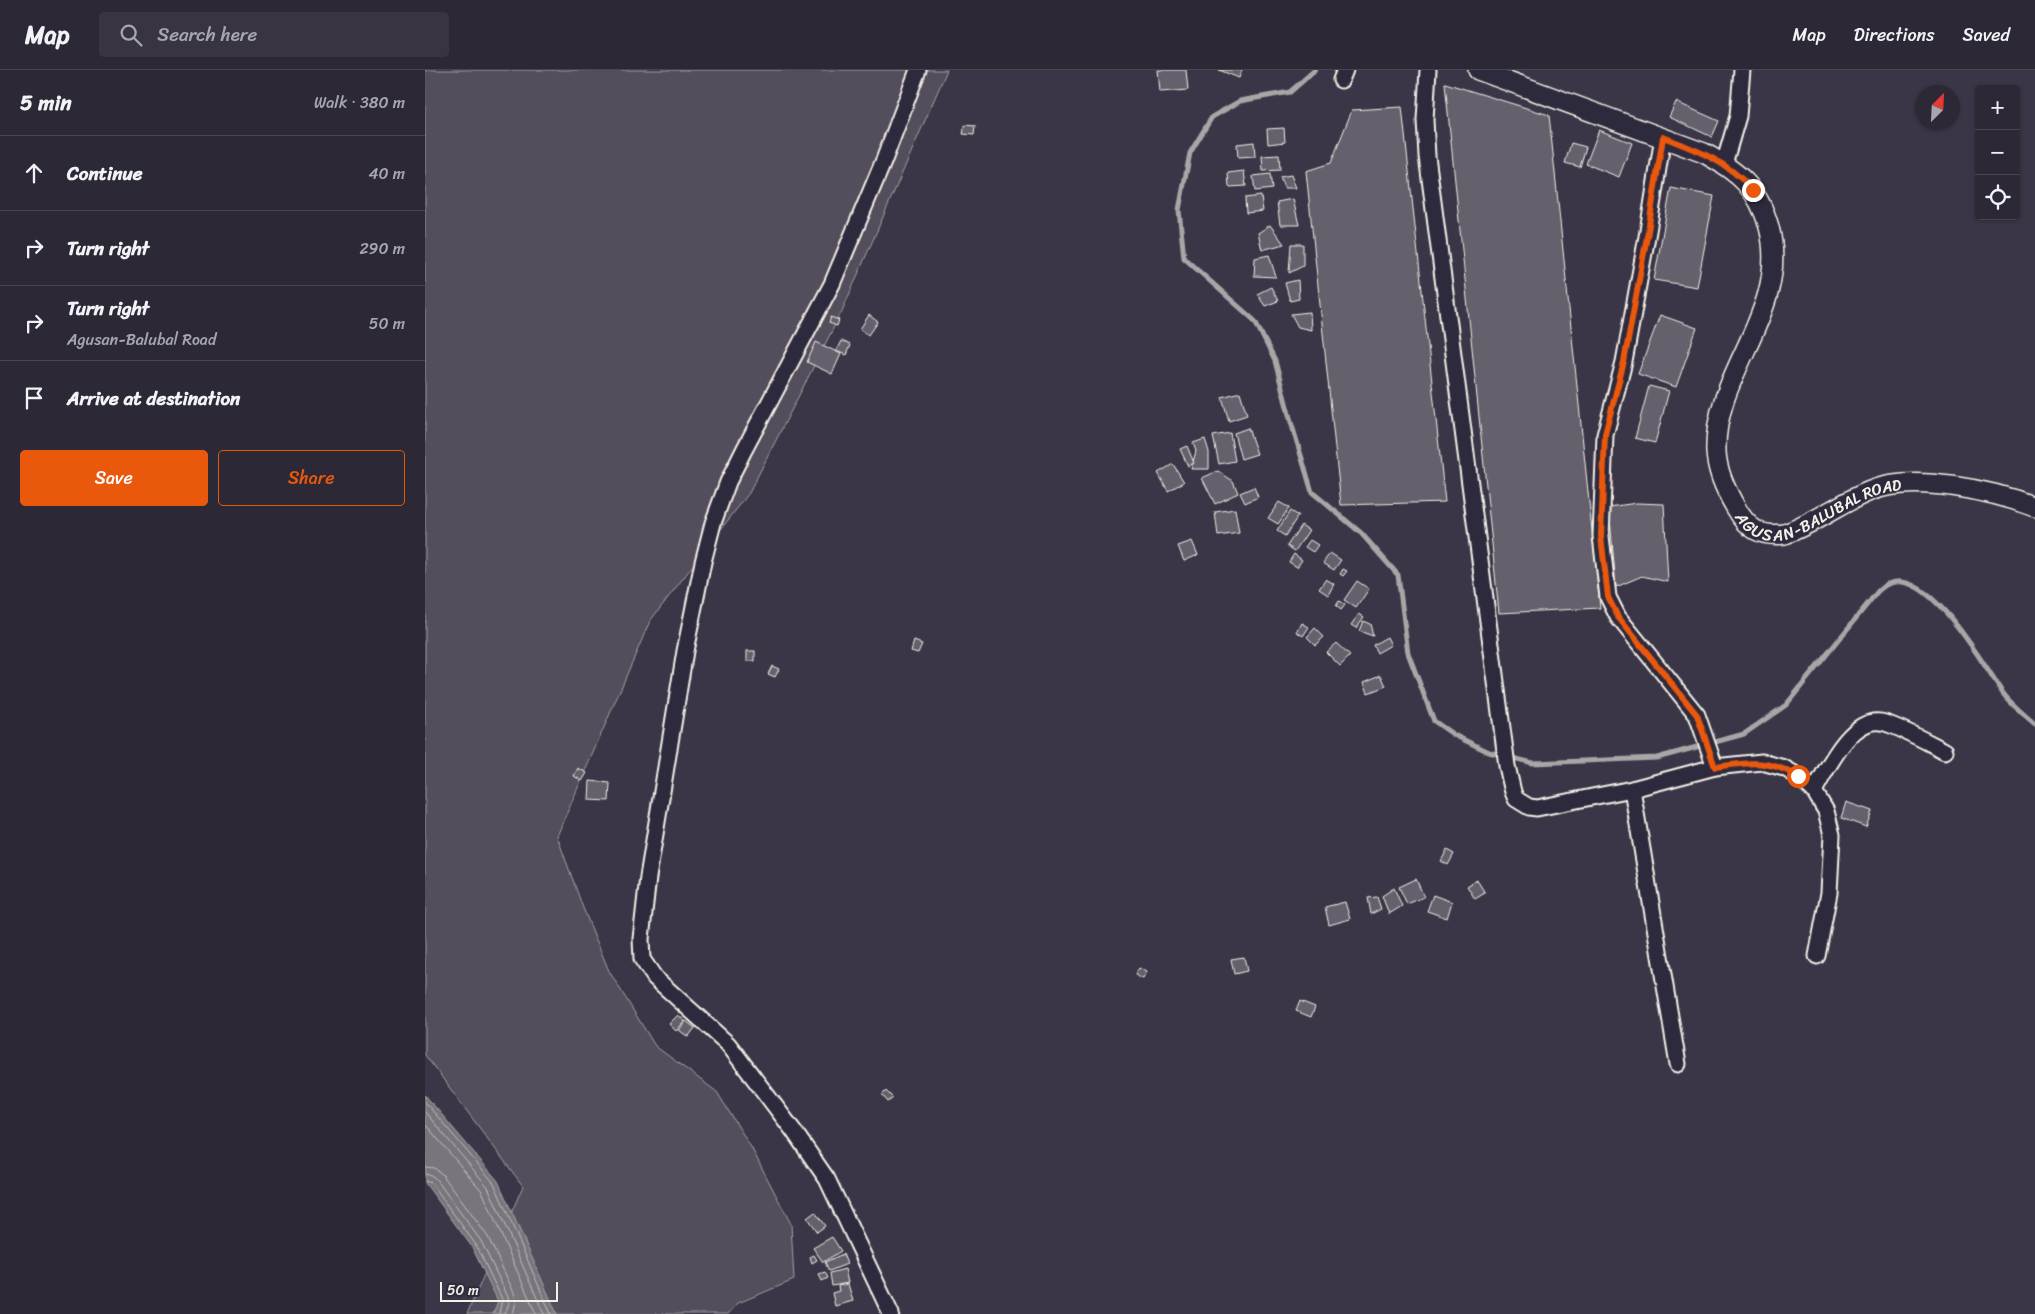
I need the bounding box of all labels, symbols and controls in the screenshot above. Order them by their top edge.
search box [99,12,449,57]
text: Map [25,14,69,56]
text: Search here [157,18,257,51]
text: Map [1793,19,1826,51]
text: Directions [1854,19,1935,51]
text: Saved [1963,19,2010,51]
icon: search [117,21,145,49]
text: 5 min [20,84,72,122]
north arrow [1915,85,1960,130]
map controls [1975,85,2020,220]
button: + [1975,85,2020,130]
text: Walk · 380 m [314,88,405,117]
button: − [1975,130,2020,175]
text: Continue [67,157,143,190]
icon: ahead [20,159,48,187]
text: 40 m [368,159,405,188]
button: locate [1975,175,2020,220]
route end [1742,179,1765,202]
text: Turn right [67,232,149,265]
icon: right [20,234,48,262]
text: 290 m [359,234,405,263]
text: Turn right [67,292,149,325]
icon: right [20,309,48,337]
text: 50 m [369,309,405,338]
text: Agusan-Balubal Road [67,325,216,354]
text: Arrive at destination [67,382,240,415]
icon: arrive [20,384,48,412]
button: Save [20,450,208,506]
button: Share [218,450,405,506]
street label: AGUSAN-BALUBAL ROAD [1727,470,1903,549]
route start [1787,765,1810,788]
text: 50 m [447,1278,479,1303]
scale bar [440,1279,557,1302]

